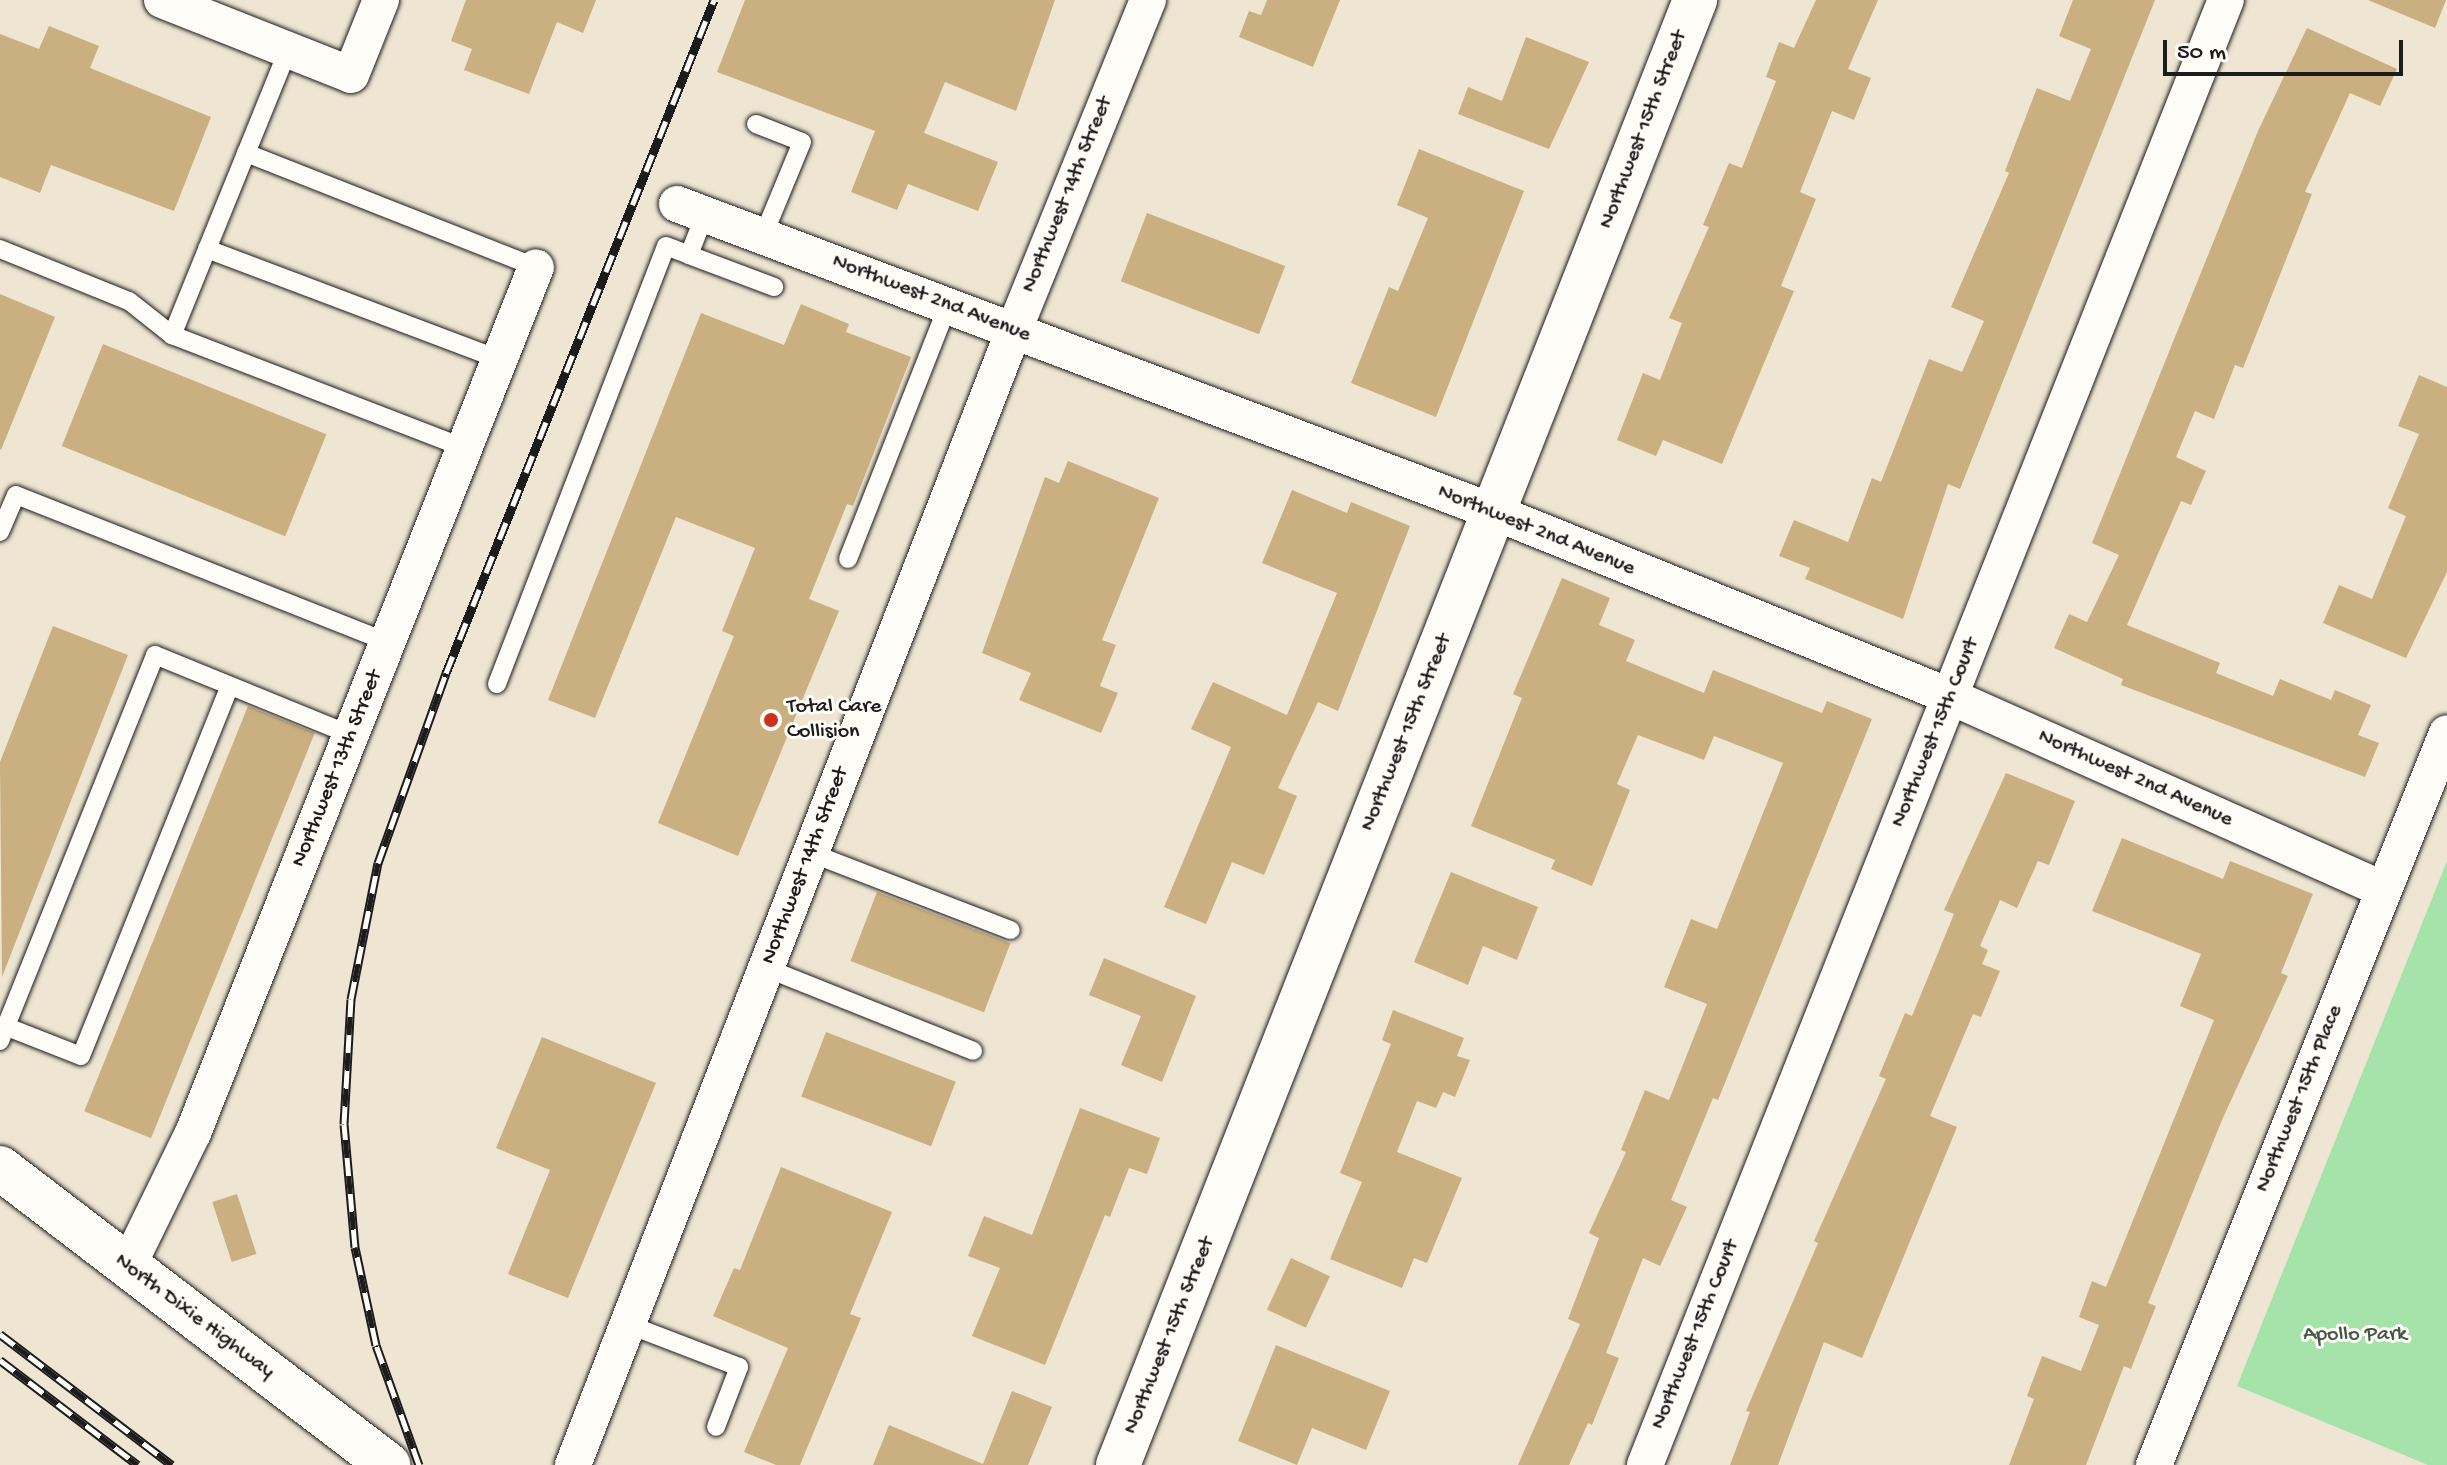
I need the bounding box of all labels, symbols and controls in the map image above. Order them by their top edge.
scale bar [2167,24,2407,74]
street label: Northwest 15th Street [1594,27,1694,233]
text: 50 m [2177,39,2226,68]
street label: Northwest 14th Street [1017,93,1119,297]
street label: Northwest 2nd Avenue [828,249,1034,349]
street label: Northwest 2nd Avenue [1433,479,1639,583]
street label: Northwest 15th Street [1355,631,1459,835]
street label: Northwest 15th Court [1886,634,1986,832]
street label: Northwest 13th Street [286,667,390,871]
place label: Total Care Collision [787,694,881,746]
marker: Total Care Collision [762,711,780,729]
street label: Northwest 2nd Avenue [2033,724,2237,834]
street label: Northwest 14th Street [756,764,856,968]
street label: Northwest 15th Place [2250,1002,2350,1196]
street label: Northwest 15th Street [1118,1234,1222,1438]
street label: Northwest 15th Court [1646,1236,1746,1434]
street label: North Dixie Highway [109,1248,279,1386]
park label: Apollo Park [2303,1323,2407,1349]

